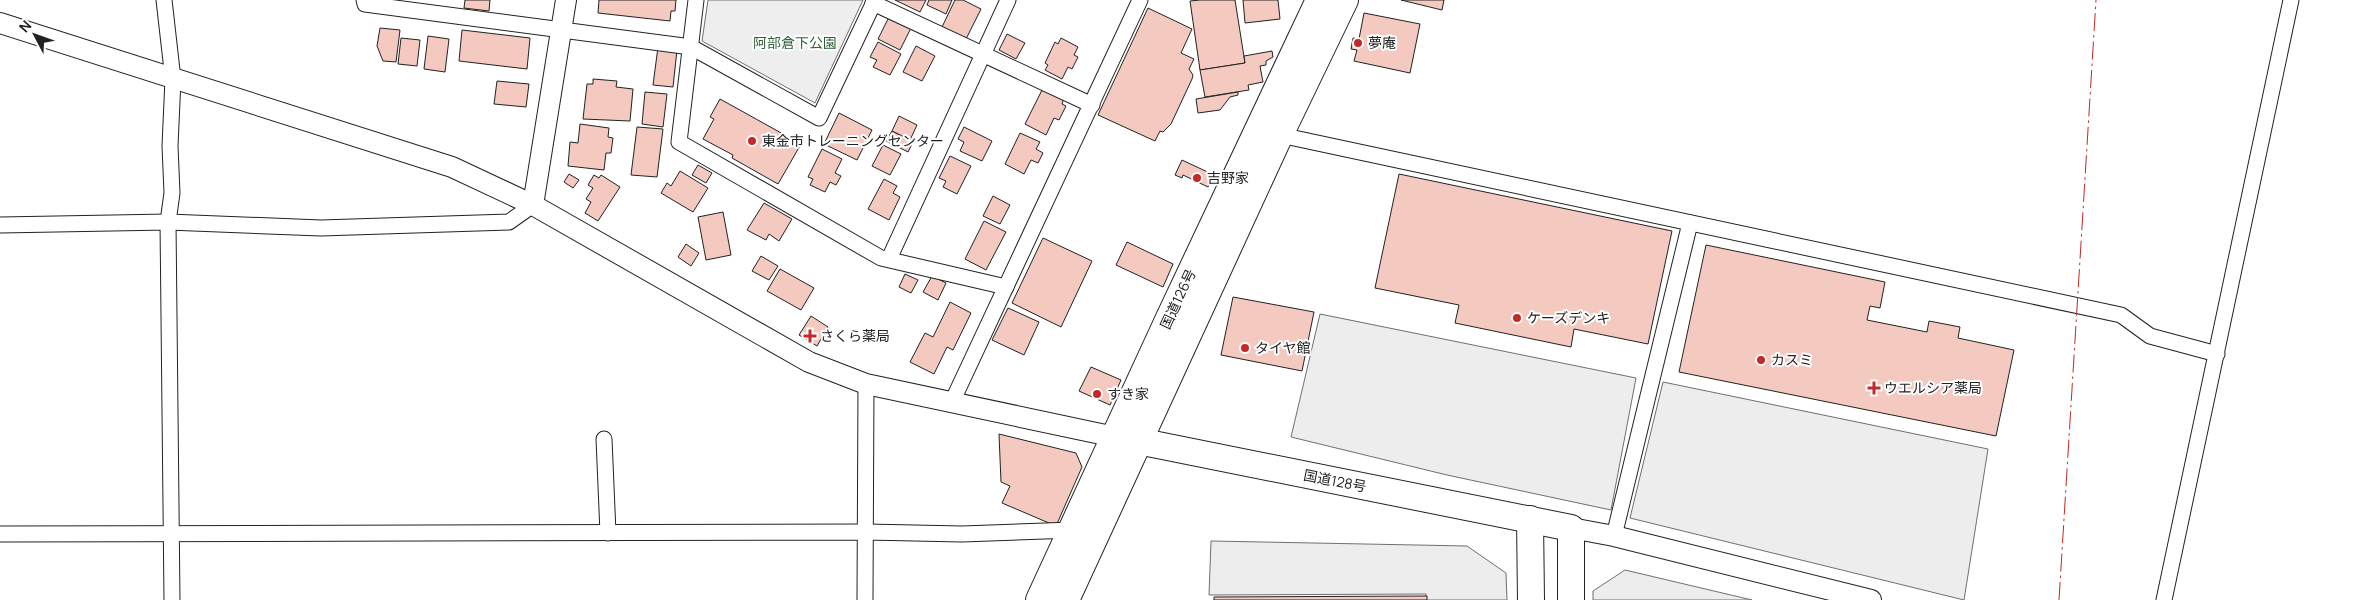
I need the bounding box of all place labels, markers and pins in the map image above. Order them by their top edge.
place label: 夢庵 [1368,33,1396,52]
marker: 夢庵 [1352,37,1364,49]
place label: 東金市トレーニングセンター [762,131,944,150]
marker: 東金市トレーニングセンター [746,135,758,147]
place label: 吉野家 [1207,168,1249,187]
marker: 吉野家 [1191,172,1203,184]
place label: ケーズデンキ [1527,308,1610,327]
marker: ケーズデンキ [1511,312,1523,324]
place label: さくら薬局 [820,326,890,345]
marker: さくら薬局 [804,330,816,342]
place label: タイヤ館 [1255,338,1311,357]
marker: タイヤ館 [1239,342,1251,354]
place label: カスミ [1771,350,1813,369]
marker: カスミ [1755,354,1767,366]
place label: ウエルシア薬局 [1884,378,1982,397]
marker: ウエルシア薬局 [1868,382,1880,394]
place label: すき家 [1107,384,1149,403]
marker: すき家 [1091,388,1103,400]

